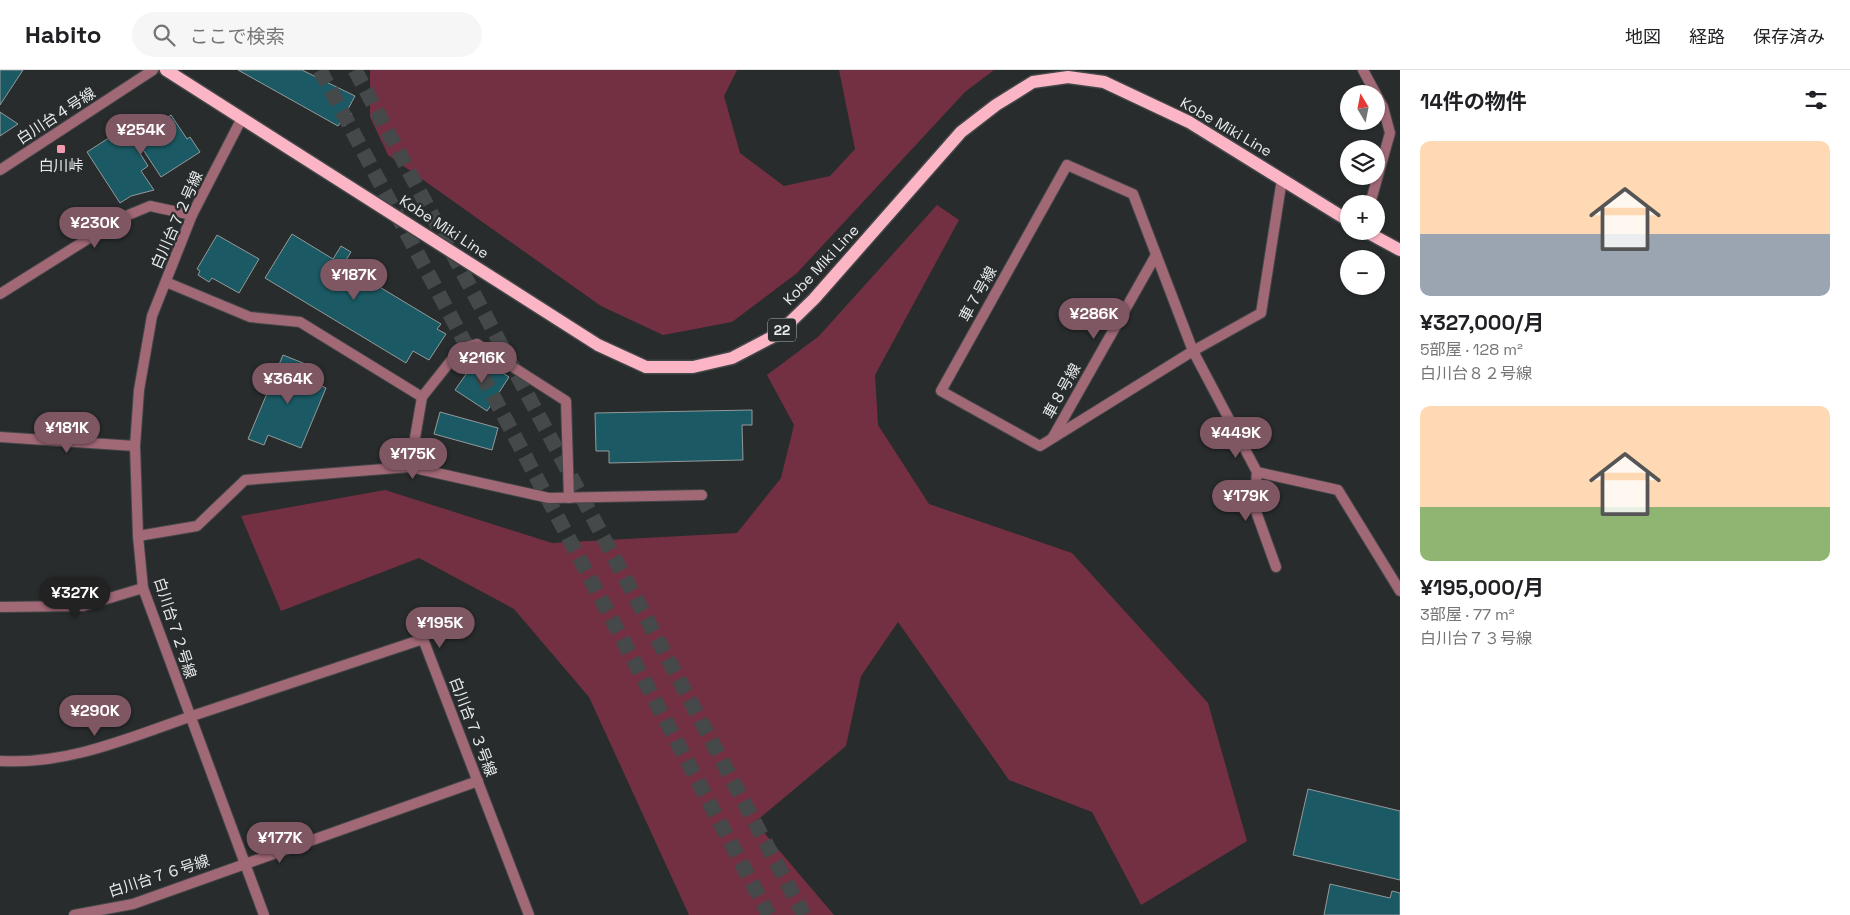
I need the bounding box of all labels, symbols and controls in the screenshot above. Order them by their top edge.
search box [132,12,482,57]
text: Habito [25,19,102,50]
icon: search [150,21,178,49]
text: ここで検索 [190,24,285,49]
text: 地図 [1625,25,1661,48]
text: 経路 [1689,25,1725,48]
text: 保存済み [1753,25,1825,48]
street label: 白川台４号線 [13,83,99,148]
north arrow [1340,85,1385,130]
map controls [1340,85,1385,295]
icon: filters [1802,86,1830,114]
text: 14件の物件 [1420,88,1527,115]
street label: Kobe Miki Line [1177,93,1276,161]
pin: ¥254K [106,114,176,156]
text: ¥254K [116,119,166,140]
button: layers [1340,140,1385,185]
marker: 白川峠 [55,143,67,155]
place label: 白川峠 [38,156,84,175]
street label: 白川台７２号線 [147,168,207,272]
icon: home [1580,174,1670,264]
street label: Kobe Miki Line [396,191,493,263]
button: + [1340,195,1385,240]
pin: ¥230K [60,206,130,249]
text: ¥230K [70,212,120,233]
street label: Kobe Miki Line [779,221,863,309]
button: − [1340,250,1385,295]
pin: ¥187K [319,258,389,301]
street label: 車７号線 [955,263,1000,325]
text: ¥187K [331,264,377,285]
pin: ¥286K [1059,298,1129,340]
text: ¥286K [1070,303,1118,324]
text: ¥327,000/月 [1420,309,1544,336]
road number: 22 [768,318,796,342]
text: 5部屋 · 128 m² [1420,339,1523,360]
pin: ¥216K [447,342,517,384]
text: ¥216K [459,347,505,368]
street label: 車８号線 [1039,360,1084,422]
pin: ¥364K [253,362,323,405]
text: 白川台８２号線 [1420,363,1532,384]
text: ¥364K [263,368,313,389]
pin: ¥181K [32,412,102,454]
pin: ¥449K [1201,416,1271,459]
text: ¥181K [45,417,89,438]
text: ¥449K [1211,422,1261,443]
pin: ¥175K [378,438,448,480]
icon: home [1580,439,1670,529]
text: ¥175K [390,443,436,464]
pin: ¥179K [1211,480,1281,522]
text: ¥179K [1223,485,1269,506]
text: ¥195,000/月 [1420,574,1544,601]
street label: 白川台７２号線 [150,575,201,681]
pin: ¥327K [40,576,110,619]
text: ¥327K [51,582,99,603]
text: 3部屋 · 77 m² [1420,604,1515,625]
pin: ¥195K [405,606,475,649]
text: ¥195K [417,612,463,633]
text: 白川台７３号線 [1420,628,1532,649]
street label: 白川台７３号線 [446,674,501,779]
pin: ¥290K [60,694,130,737]
text: ¥290K [70,700,120,721]
pin: ¥177K [245,822,315,864]
text: ¥177K [258,827,302,848]
street label: 白川台７６号線 [106,850,212,901]

